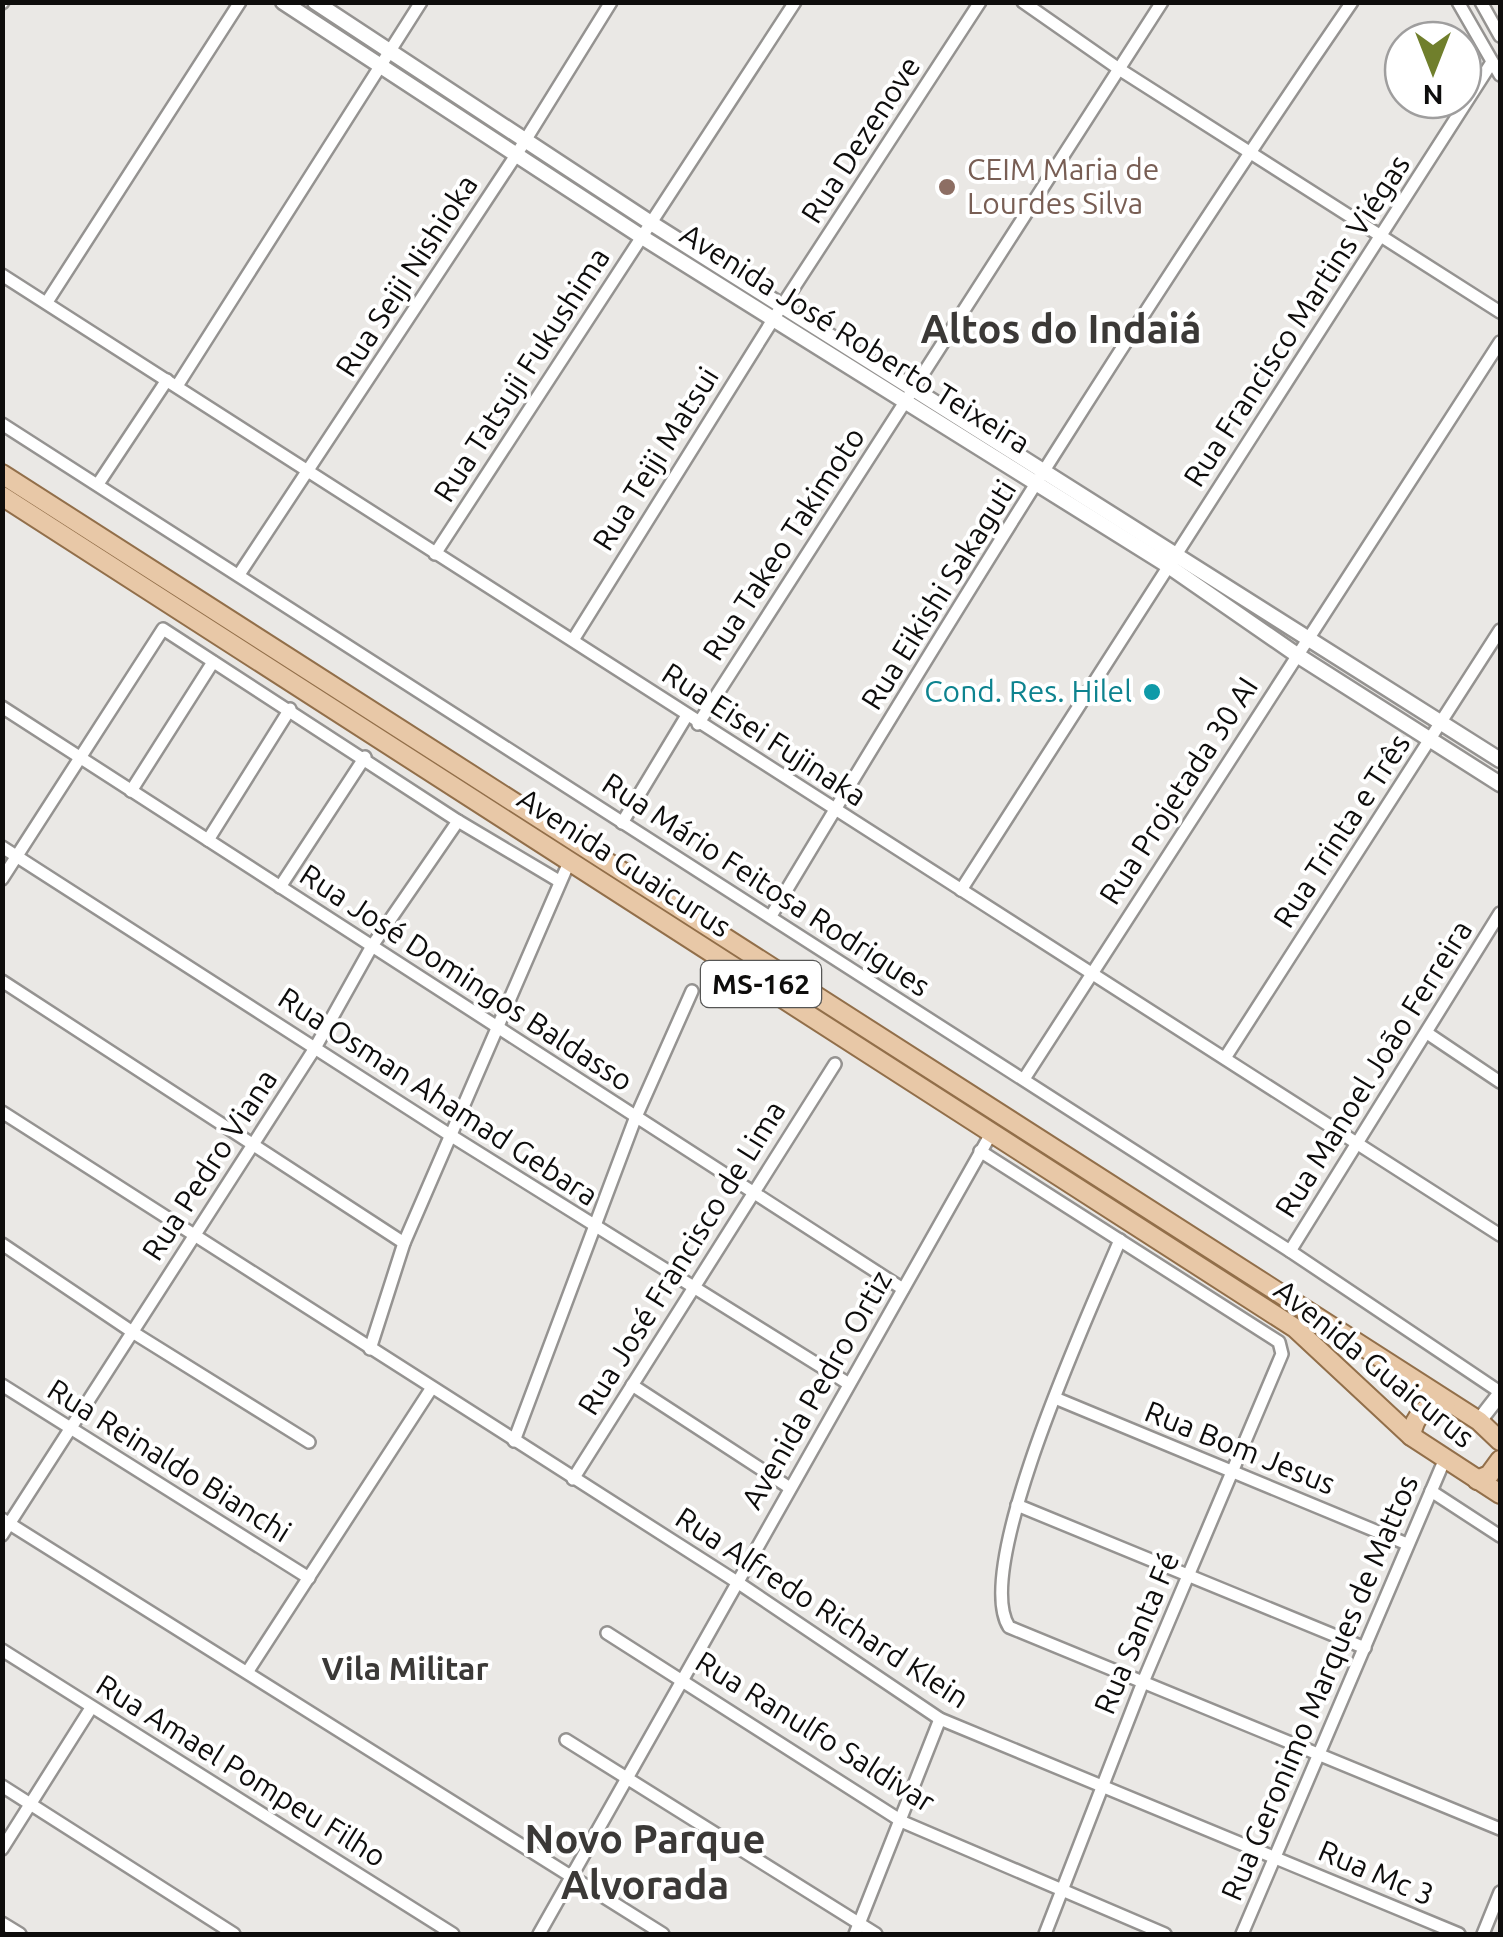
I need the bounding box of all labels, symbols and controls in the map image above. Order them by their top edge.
north arrow [1383,20,1483,120]
street label: Rua Dezenove [794,50,927,229]
text: N [1423,80,1443,111]
street label: Rua Francisco Martins Viégas [1176,148,1416,493]
place label: CEIM Maria de Lourdes Silva [967,152,1159,220]
street label: Rua Seiji Nishioka [328,168,484,383]
marker: CEIM Maria de Lourdes Silva [936,176,958,198]
street label: Avenida José Roberto Teixeira [675,216,1037,460]
street label: Rua Tatsuji Fukushima [426,241,616,508]
district label: Altos do Indaiá [921,306,1201,351]
street label: Rua Teiji Matsui [585,361,725,556]
street label: Rua Takeo Takimoto [695,421,871,666]
street label: Rua Eikishi Sakaguti [854,473,1023,715]
street label: Rua Eisei Fujinaka [656,656,873,813]
street label: Rua Projetada 30 AI [1092,671,1264,910]
place label: Cond. Res. Hilel [924,674,1132,708]
marker: Cond. Res. Hilel [1141,681,1163,703]
street label: Rua Trinta e Três [1266,727,1416,933]
street label: Rua Mário Feitosa Rodrigues [597,766,937,1003]
street label: Avenida Guaicurus [512,781,737,944]
street label: Rua José Domingos Baldasso [294,857,639,1097]
street label: Rua Manoel João Ferreira [1268,914,1479,1223]
road number: MS-162 [701,961,821,1007]
street label: Rua Osman Ahamad Gebara [273,980,605,1212]
street label: Rua Pedro Viana [135,1063,283,1266]
street label: Rua José Francisco de Lima [570,1094,792,1421]
street label: Avenida Pedro Ortiz [734,1264,898,1515]
street label: Avenida Guaicurus [1268,1272,1481,1454]
street label: Rua Reinaldo Bianchi [42,1371,297,1549]
street label: Rua Bom Jesus [1140,1393,1340,1501]
street label: Rua Geronimo Marques de Mattos [1214,1470,1424,1905]
street label: Rua Alfredo Richard Klein [670,1500,975,1715]
street label: Rua Santa Fé [1087,1546,1185,1719]
street label: Rua Ranulfo Saldivar [690,1644,942,1819]
district label: Vila Militar [321,1650,489,1686]
street label: Rua Amael Pompeu Filho [90,1667,393,1873]
district label: Novo Parque Alvorada [525,1816,765,1907]
street label: Rua Mc 3 [1314,1833,1439,1912]

